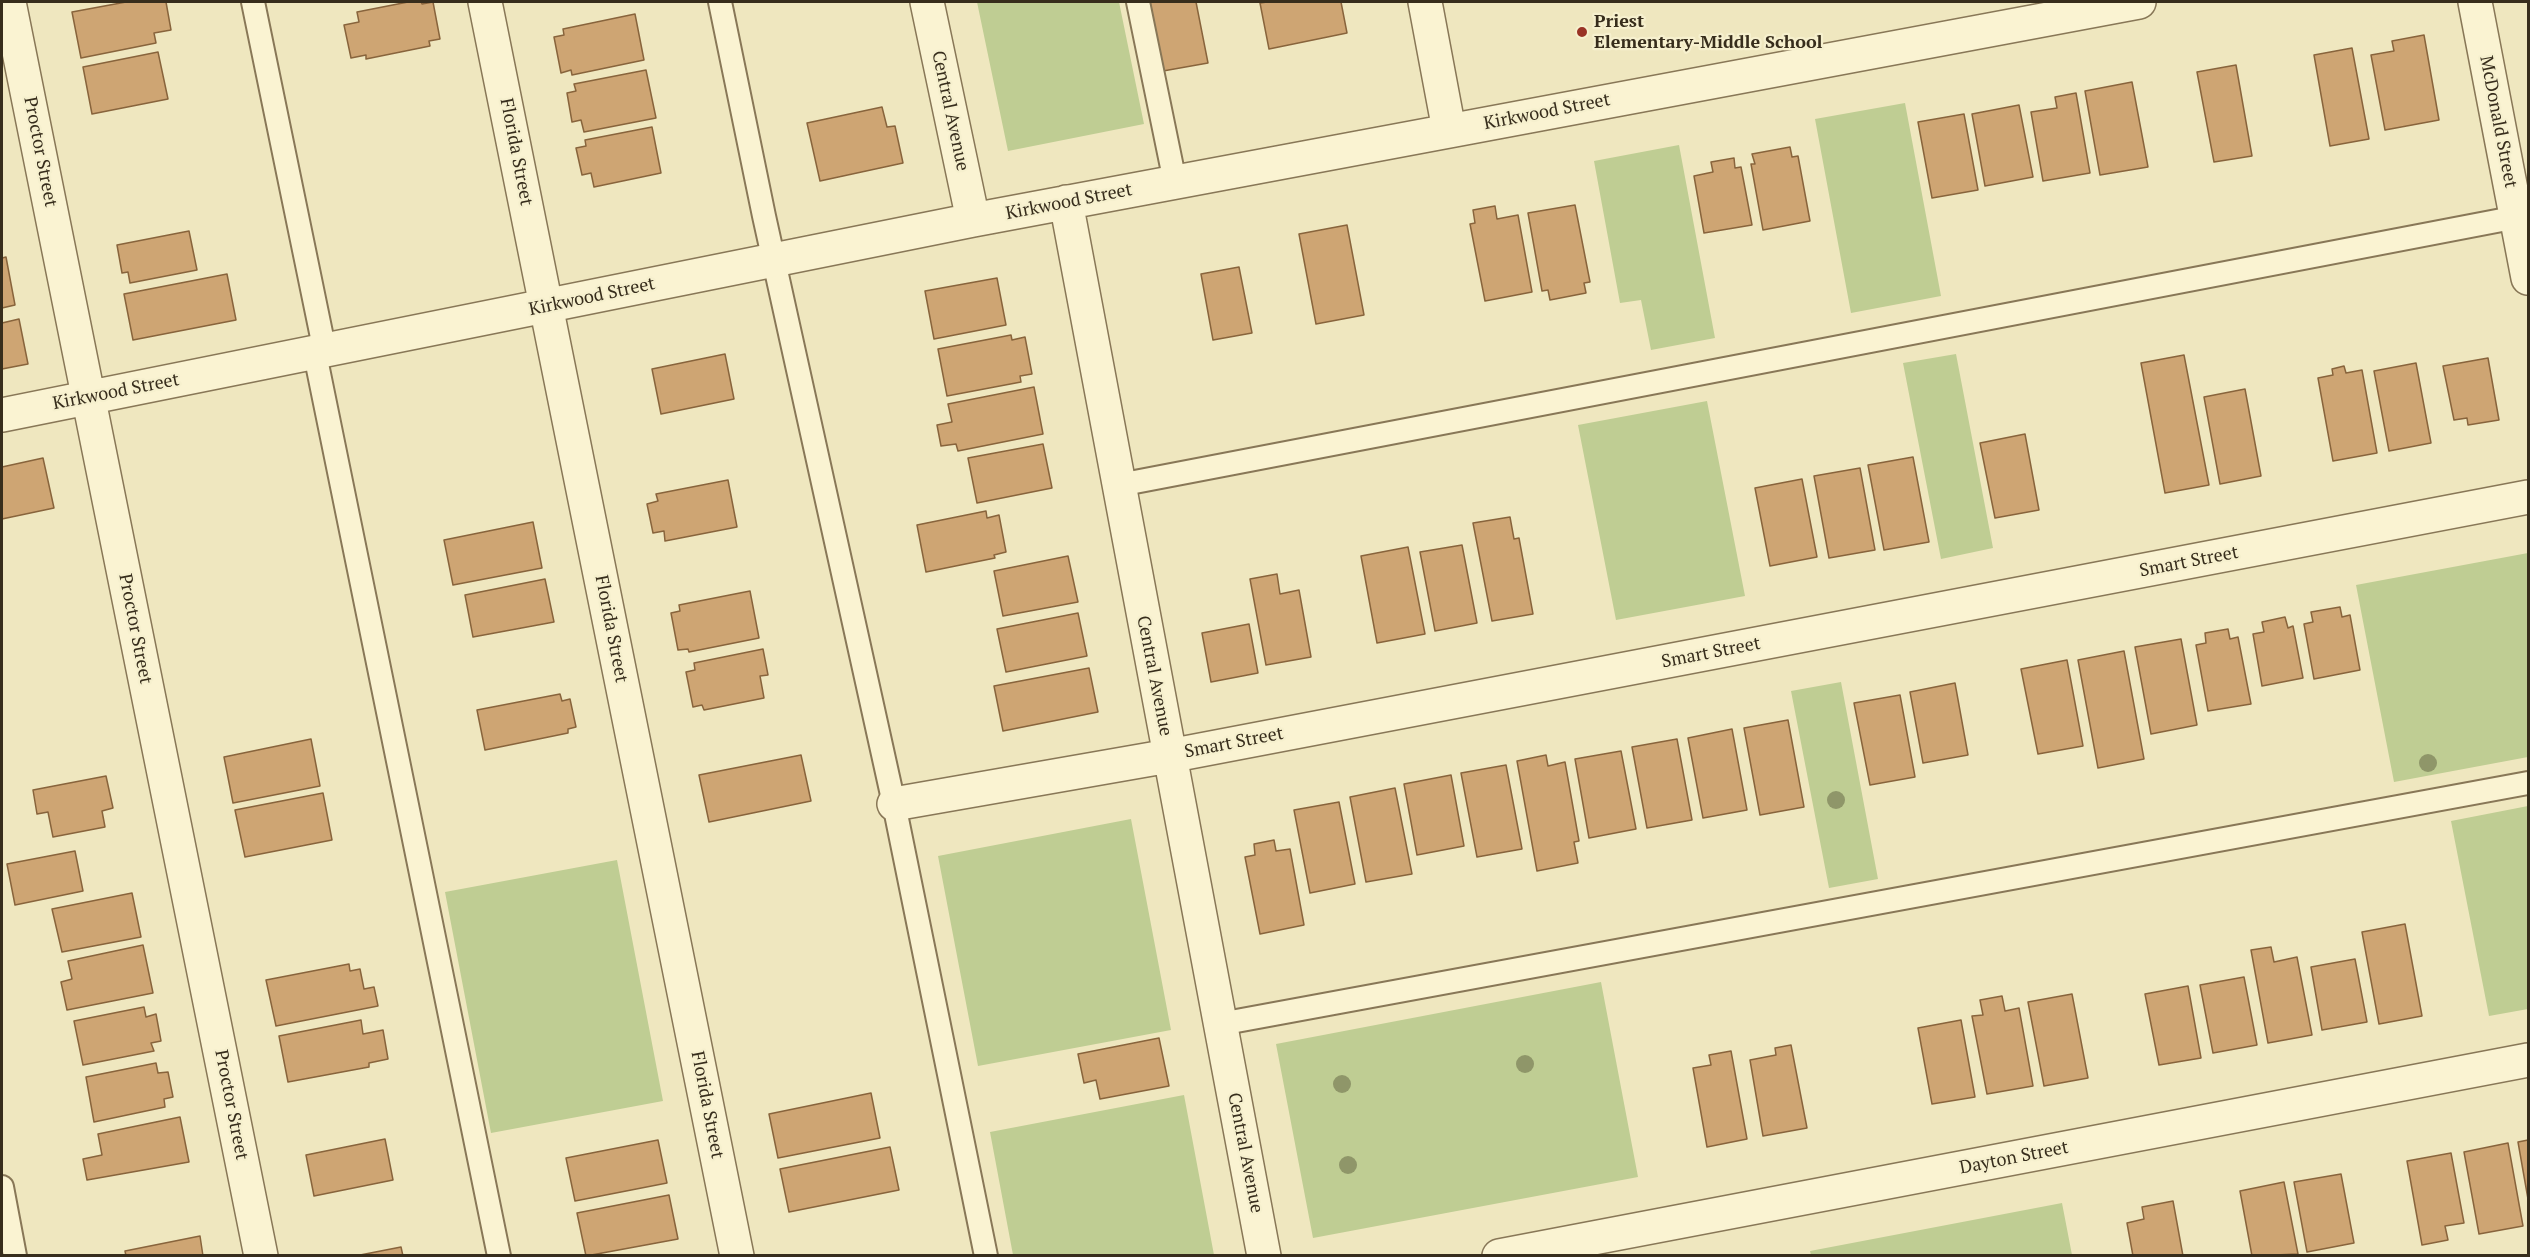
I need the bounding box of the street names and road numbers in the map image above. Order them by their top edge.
street label: Central Avenue [927,49,973,173]
street label: McDonald Street [2475,54,2521,190]
street label: Kirkwood Street [1482,89,1612,135]
street label: Proctor Street [19,95,61,209]
street label: Florida Street [495,96,537,208]
street label: Kirkwood Street [1004,179,1134,225]
street label: Kirkwood Street [527,273,657,321]
street label: Kirkwood Street [51,369,181,415]
street label: Smart Street [2138,542,2240,582]
street label: Proctor Street [114,572,156,686]
street label: Florida Street [590,573,632,685]
street label: Central Avenue [1132,614,1176,738]
street label: Smart Street [1660,633,1762,673]
street label: Smart Street [1183,723,1285,763]
street label: Proctor Street [210,1048,252,1162]
street label: Florida Street [686,1049,728,1161]
street label: Central Avenue [1223,1091,1267,1215]
street label: Dayton Street [1958,1137,2070,1179]

